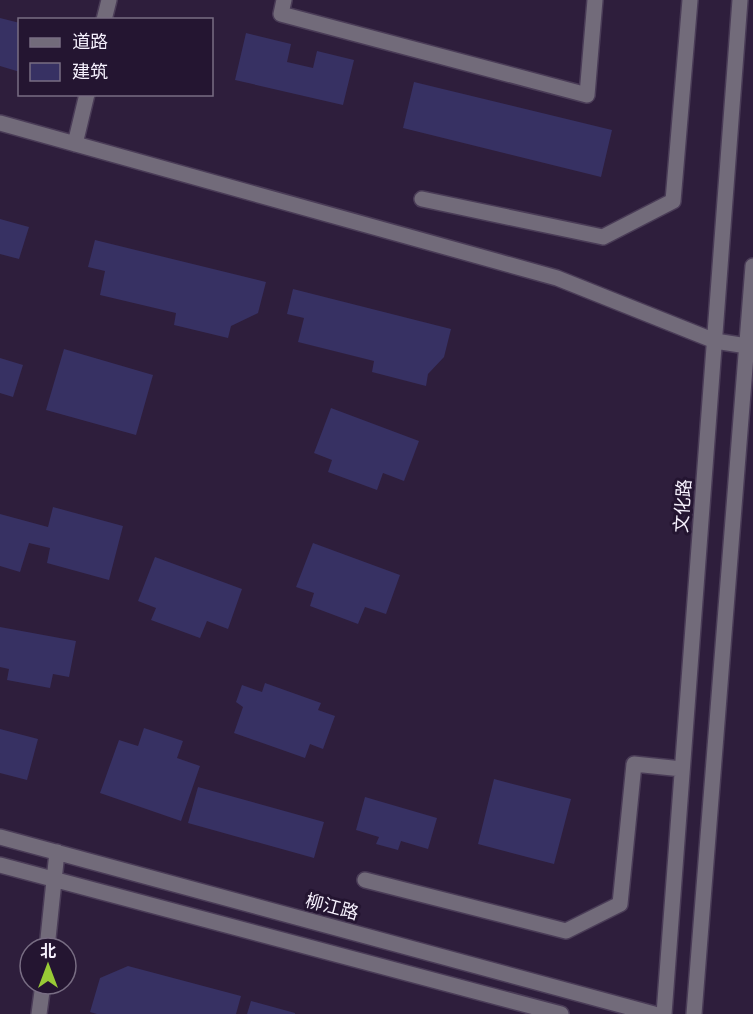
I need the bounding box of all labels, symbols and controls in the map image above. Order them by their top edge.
legend [18,18,213,96]
text: 道路 [72,31,108,53]
text: 建筑 [72,61,108,83]
street label: 文化路 [670,478,696,534]
street label: 柳江路 [303,889,361,925]
north arrow [18,936,78,996]
text: 北 [40,942,56,961]

